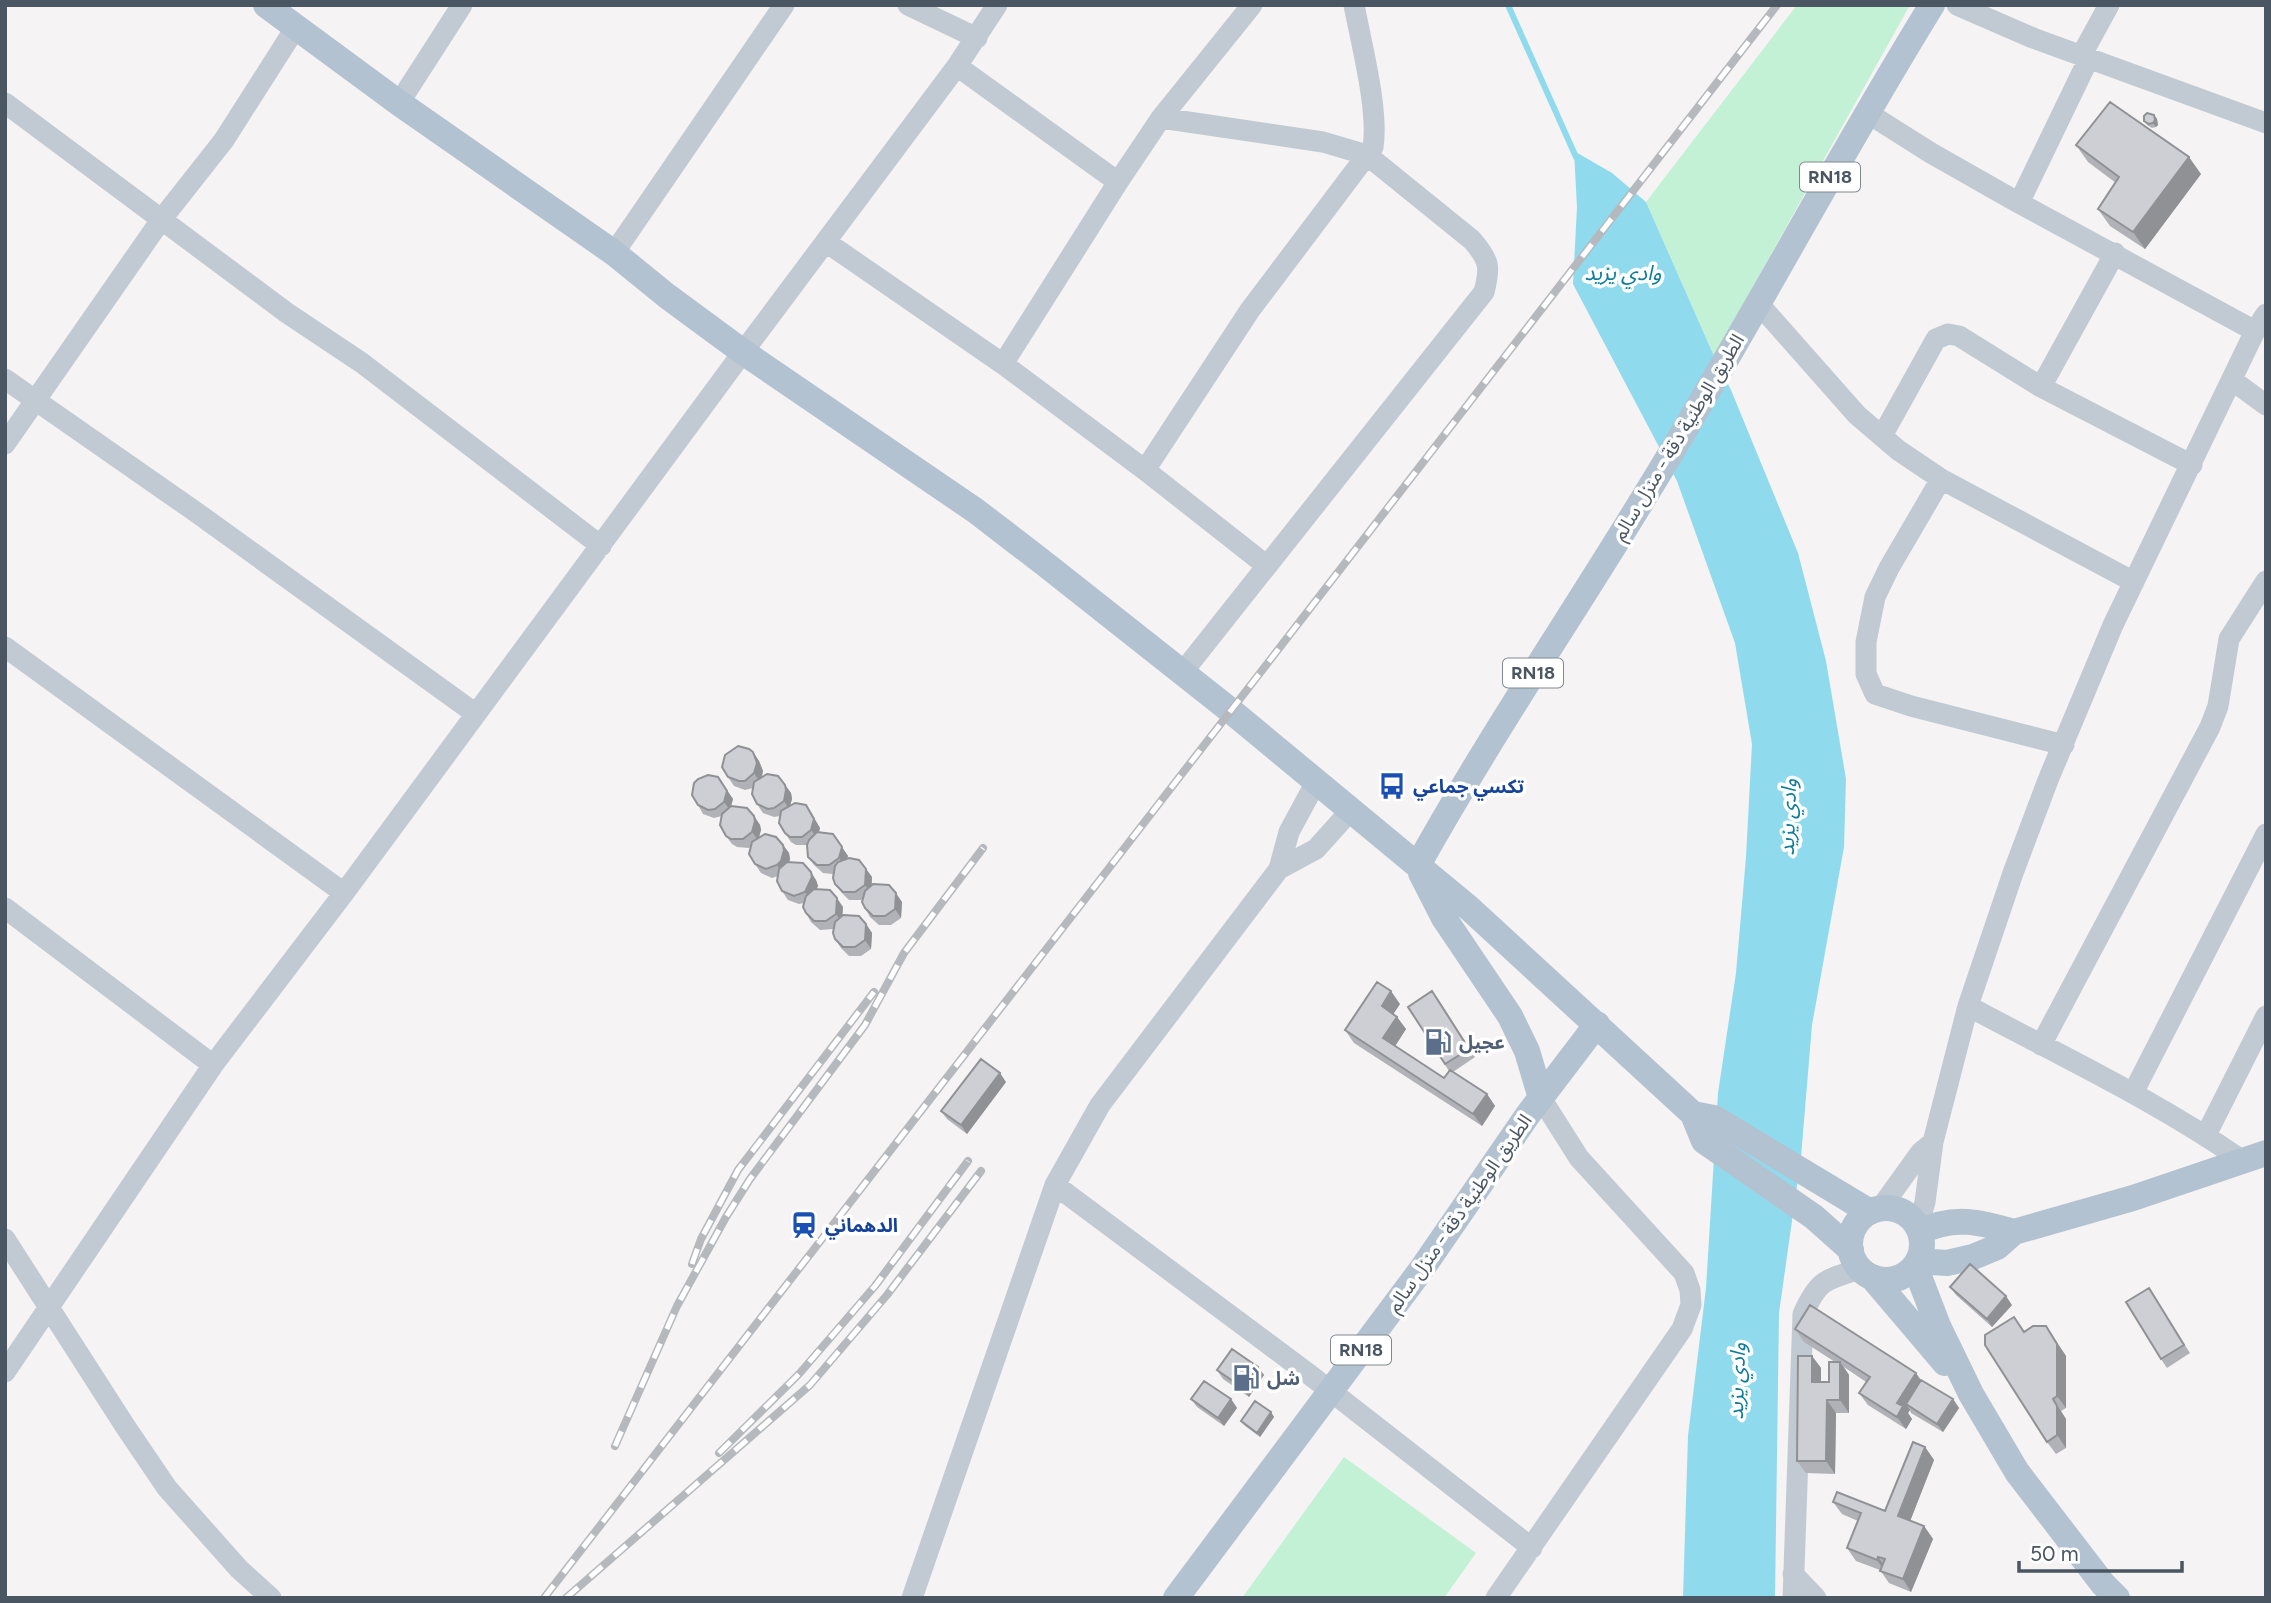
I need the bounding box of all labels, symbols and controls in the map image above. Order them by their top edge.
road number: RN18 [1800,162,1860,192]
water label: وادي يزيد [1585,260,1661,289]
street label: الطريق الوطنية دقة - منزل سالم [1608,330,1752,546]
road number: RN18 [1503,658,1563,688]
bus stop icon: تكسي جماعي [1377,771,1407,801]
place label: تكسي جماعي [1413,775,1524,801]
water label: وادي يزيد [1774,778,1805,856]
fuel station icon: عجيل [1423,1027,1453,1057]
place label: عجيل [1459,1031,1505,1054]
street label: الطريق الوطنية دقة - منزل سالم [1382,1110,1539,1318]
station icon: الدهماني [789,1210,819,1240]
place label: الدهماني [825,1214,898,1240]
road number: RN18 [1331,1336,1391,1364]
water label: وادي يزيد [1723,1342,1754,1420]
fuel station icon: شل [1231,1363,1261,1393]
place label: شل [1267,1367,1300,1390]
scale bar [2019,1530,2182,1574]
text: 50 m [2030,1541,2079,1566]

